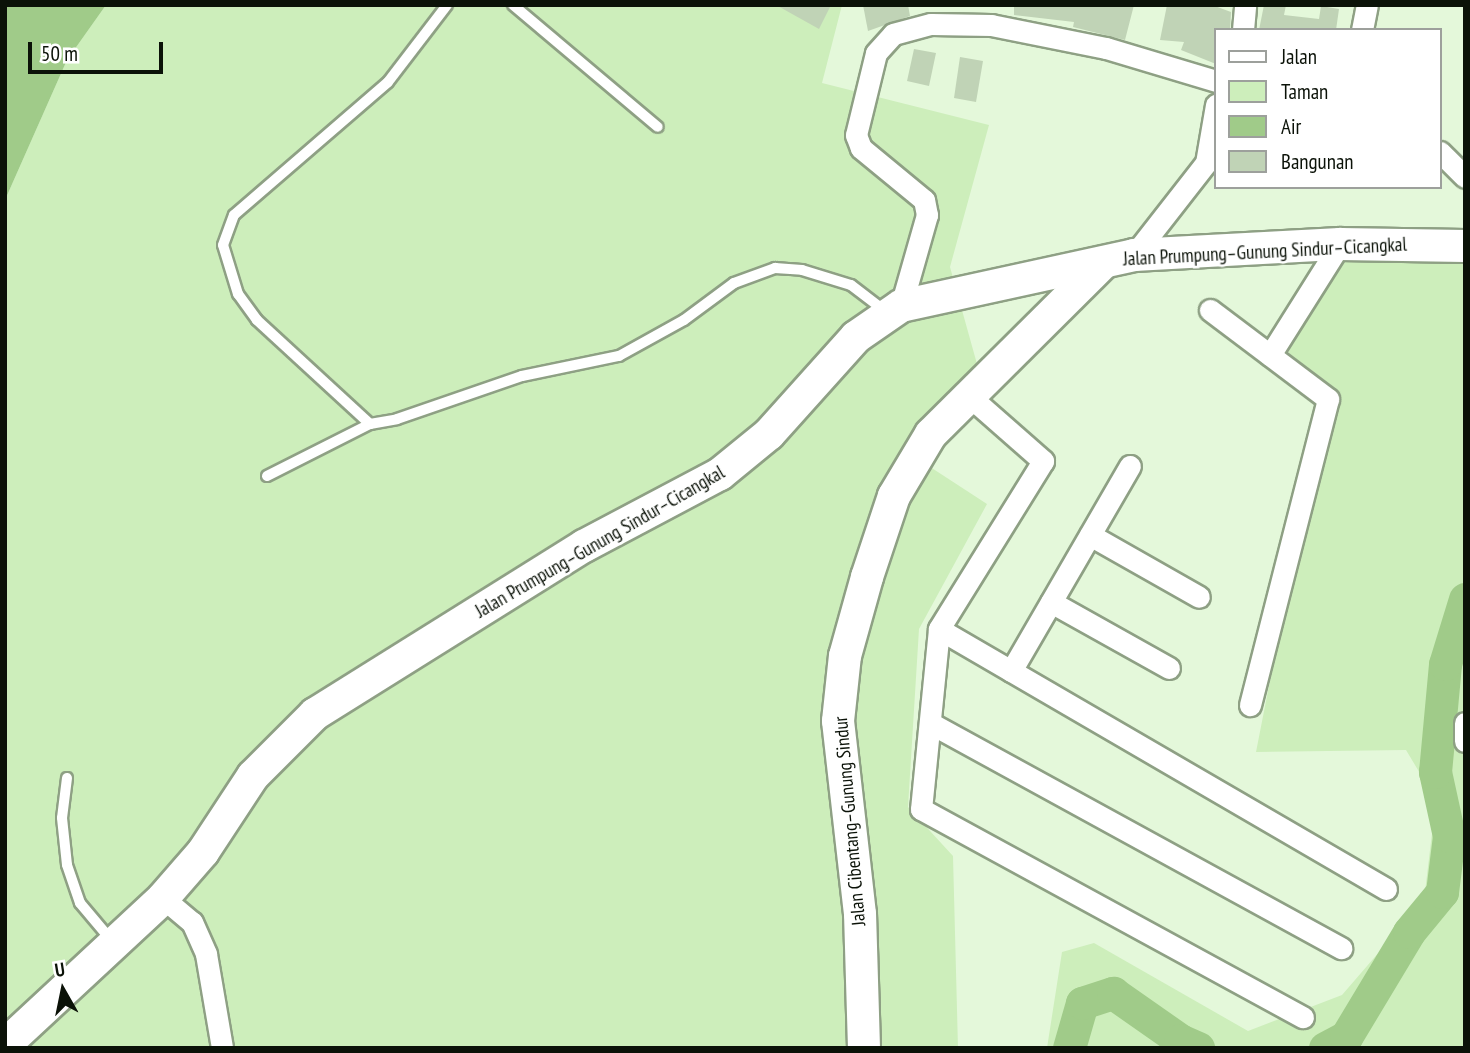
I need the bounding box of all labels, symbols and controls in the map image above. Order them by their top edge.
scale bar [32,28,166,72]
legend [1214,28,1442,189]
text: 50 m [41,40,78,67]
text: Jalan [1281,43,1317,70]
text: Taman [1281,78,1328,105]
text: Air [1281,113,1301,140]
text: Bangunan [1281,148,1354,175]
street label: Jalan Prumpung–Gunung Sindur–Cicangkal [1123,233,1407,271]
street label: Jalan Prumpung–Gunung Sindur–Cicangkal [471,461,729,623]
street label: Jalan Cibentang–Gunung Sindur [829,715,871,927]
north arrow [28,955,98,1025]
text: U [53,957,66,982]

